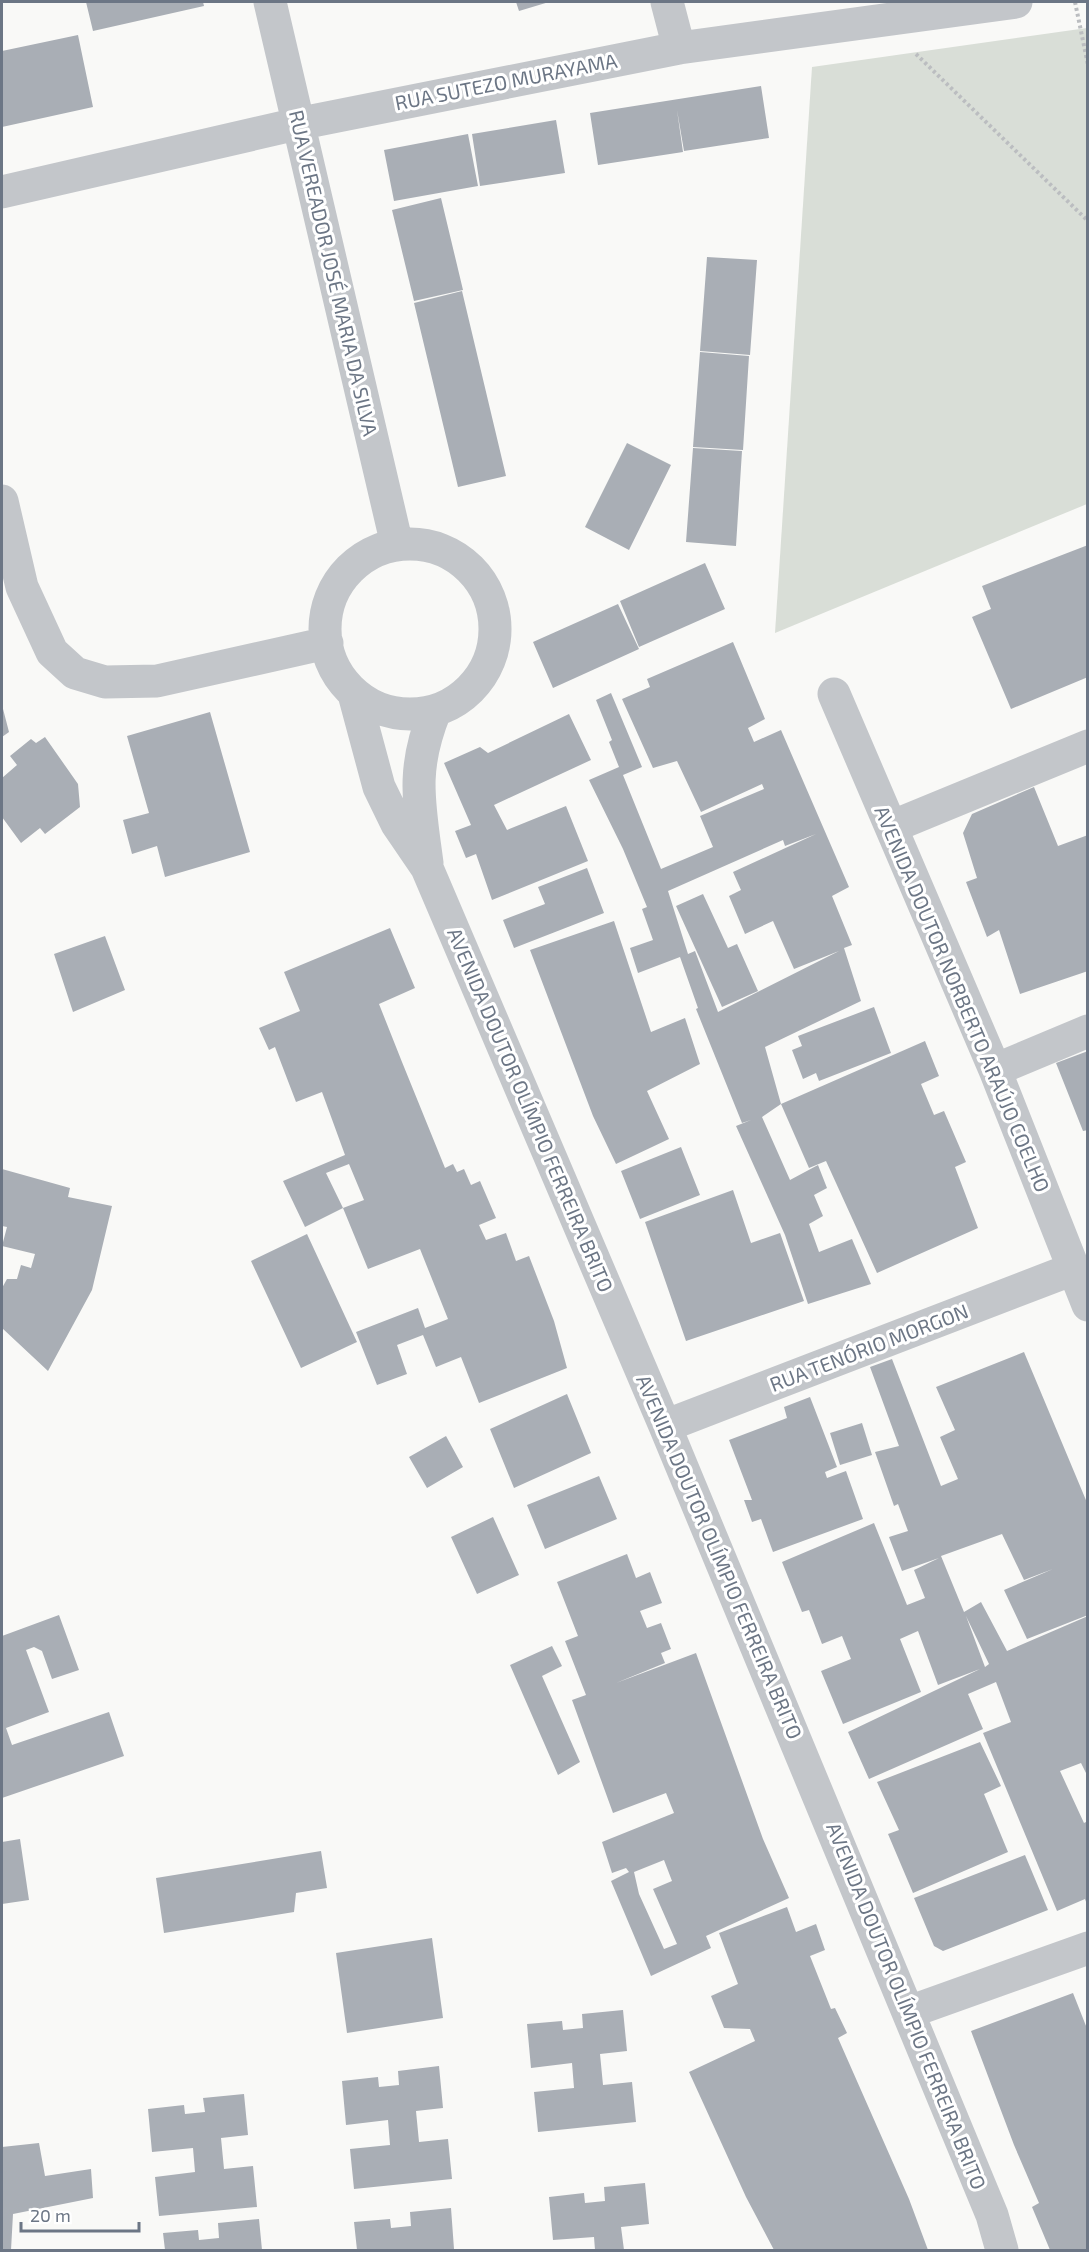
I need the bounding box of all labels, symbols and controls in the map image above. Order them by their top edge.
street label: RUA SUTEZO MURAYAMA [393,48,619,114]
street label: RUA VEREADOR JOSÉ MARIA DA SILVA [285,108,383,439]
street label: AVENIDA DOUTOR NORBERTO ARAÚJO COELHO [870,802,1055,1195]
street label: AVENIDA DOUTOR OLÍMPIO FERREIRA BRITO [443,924,619,1295]
street label: RUA TENÓRIO MORGON [766,1298,971,1396]
street label: AVENIDA DOUTOR OLÍMPIO FERREIRA BRITO [632,1371,808,1742]
street label: AVENIDA DOUTOR OLÍMPIO FERREIRA BRITO [822,1819,992,2193]
scale bar [21,2195,140,2233]
text: 20 m [30,2204,71,2226]

